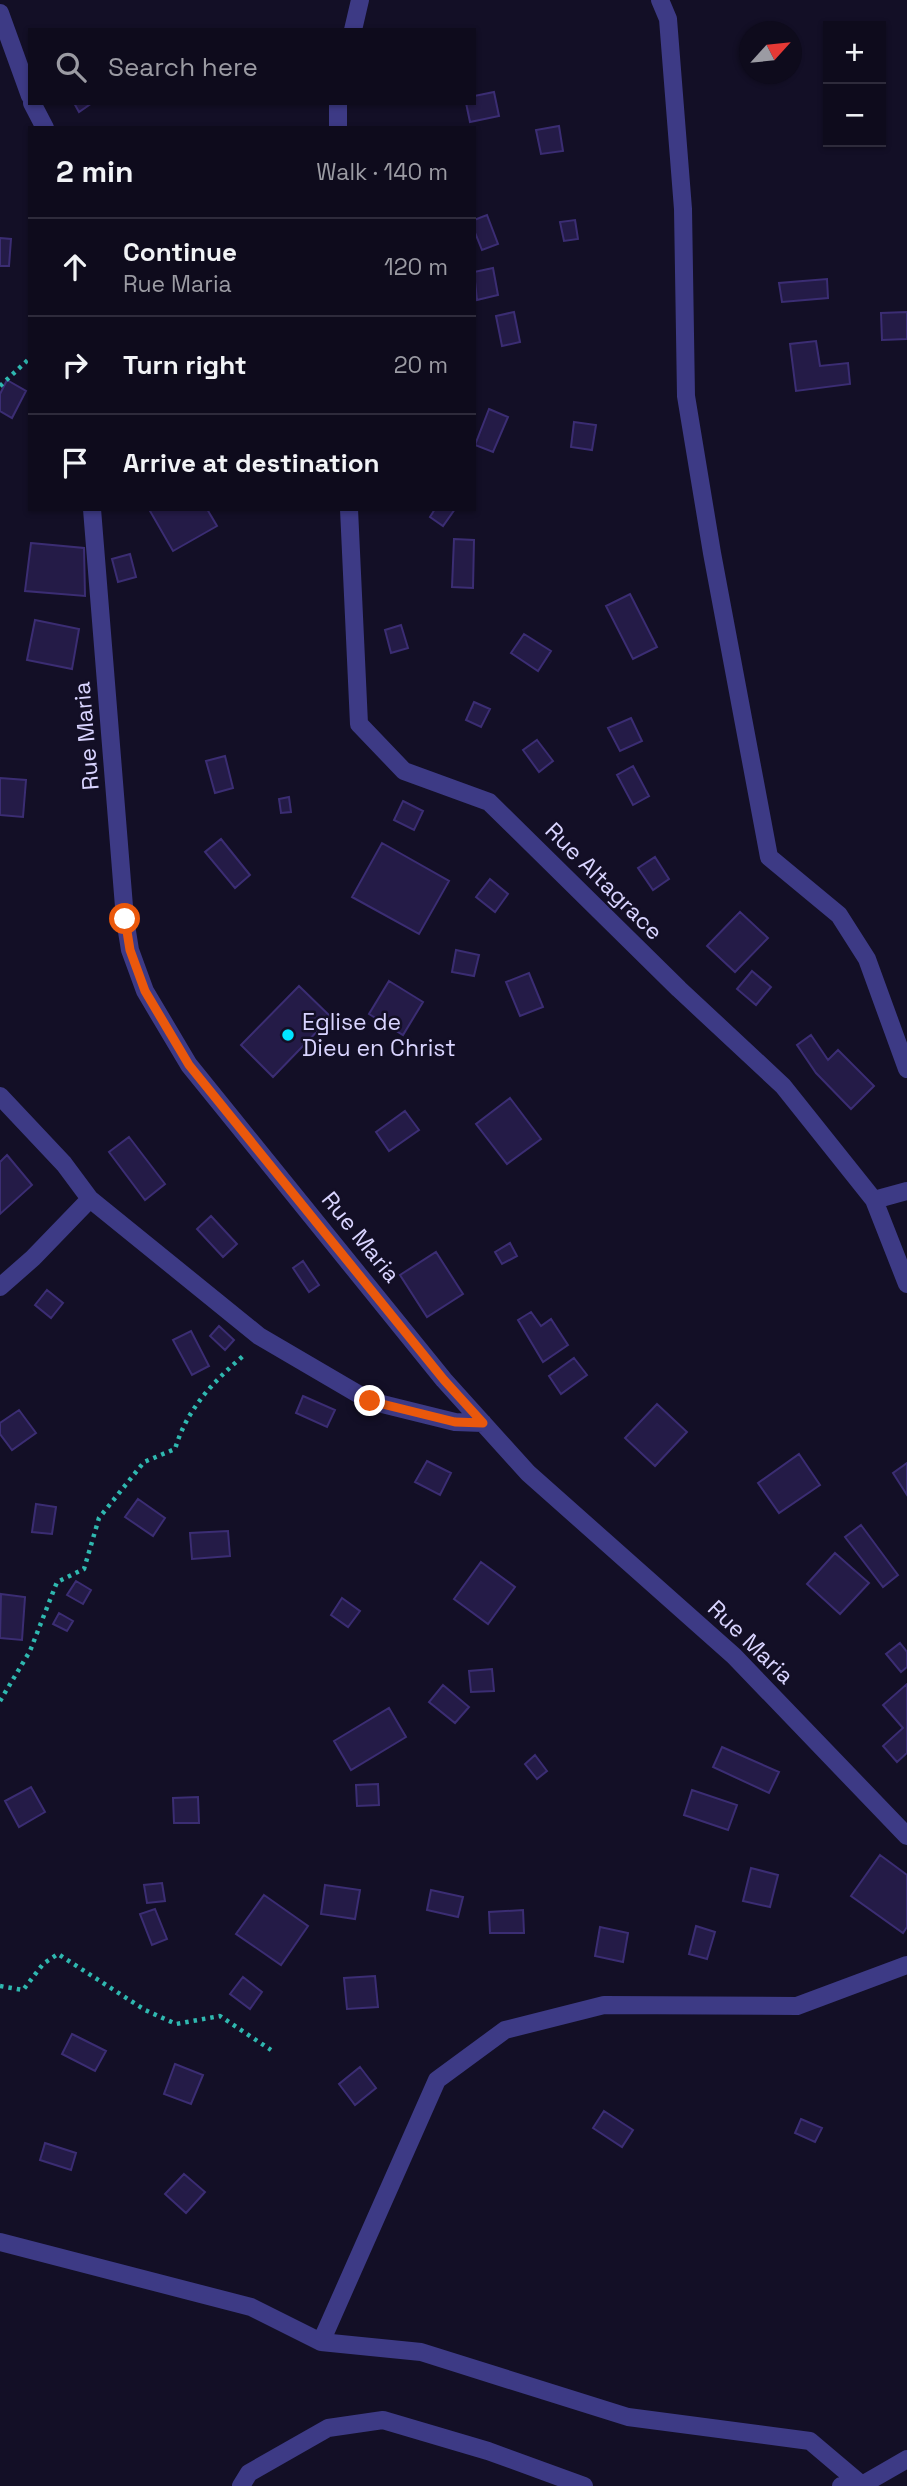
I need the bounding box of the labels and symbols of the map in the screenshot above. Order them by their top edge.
north arrow [739,21,802,84]
street label: Rue Maria [66,681,106,791]
street label: Rue Altagrace [539,816,669,946]
route start [109,903,140,934]
place label: Eglise de Dieu en Christ [302,1007,456,1063]
marker: Eglise de Dieu en Christ [280,1027,296,1043]
street label: Rue Maria [315,1185,407,1289]
route end [354,1385,385,1416]
street label: Rue Maria [701,1593,801,1691]

